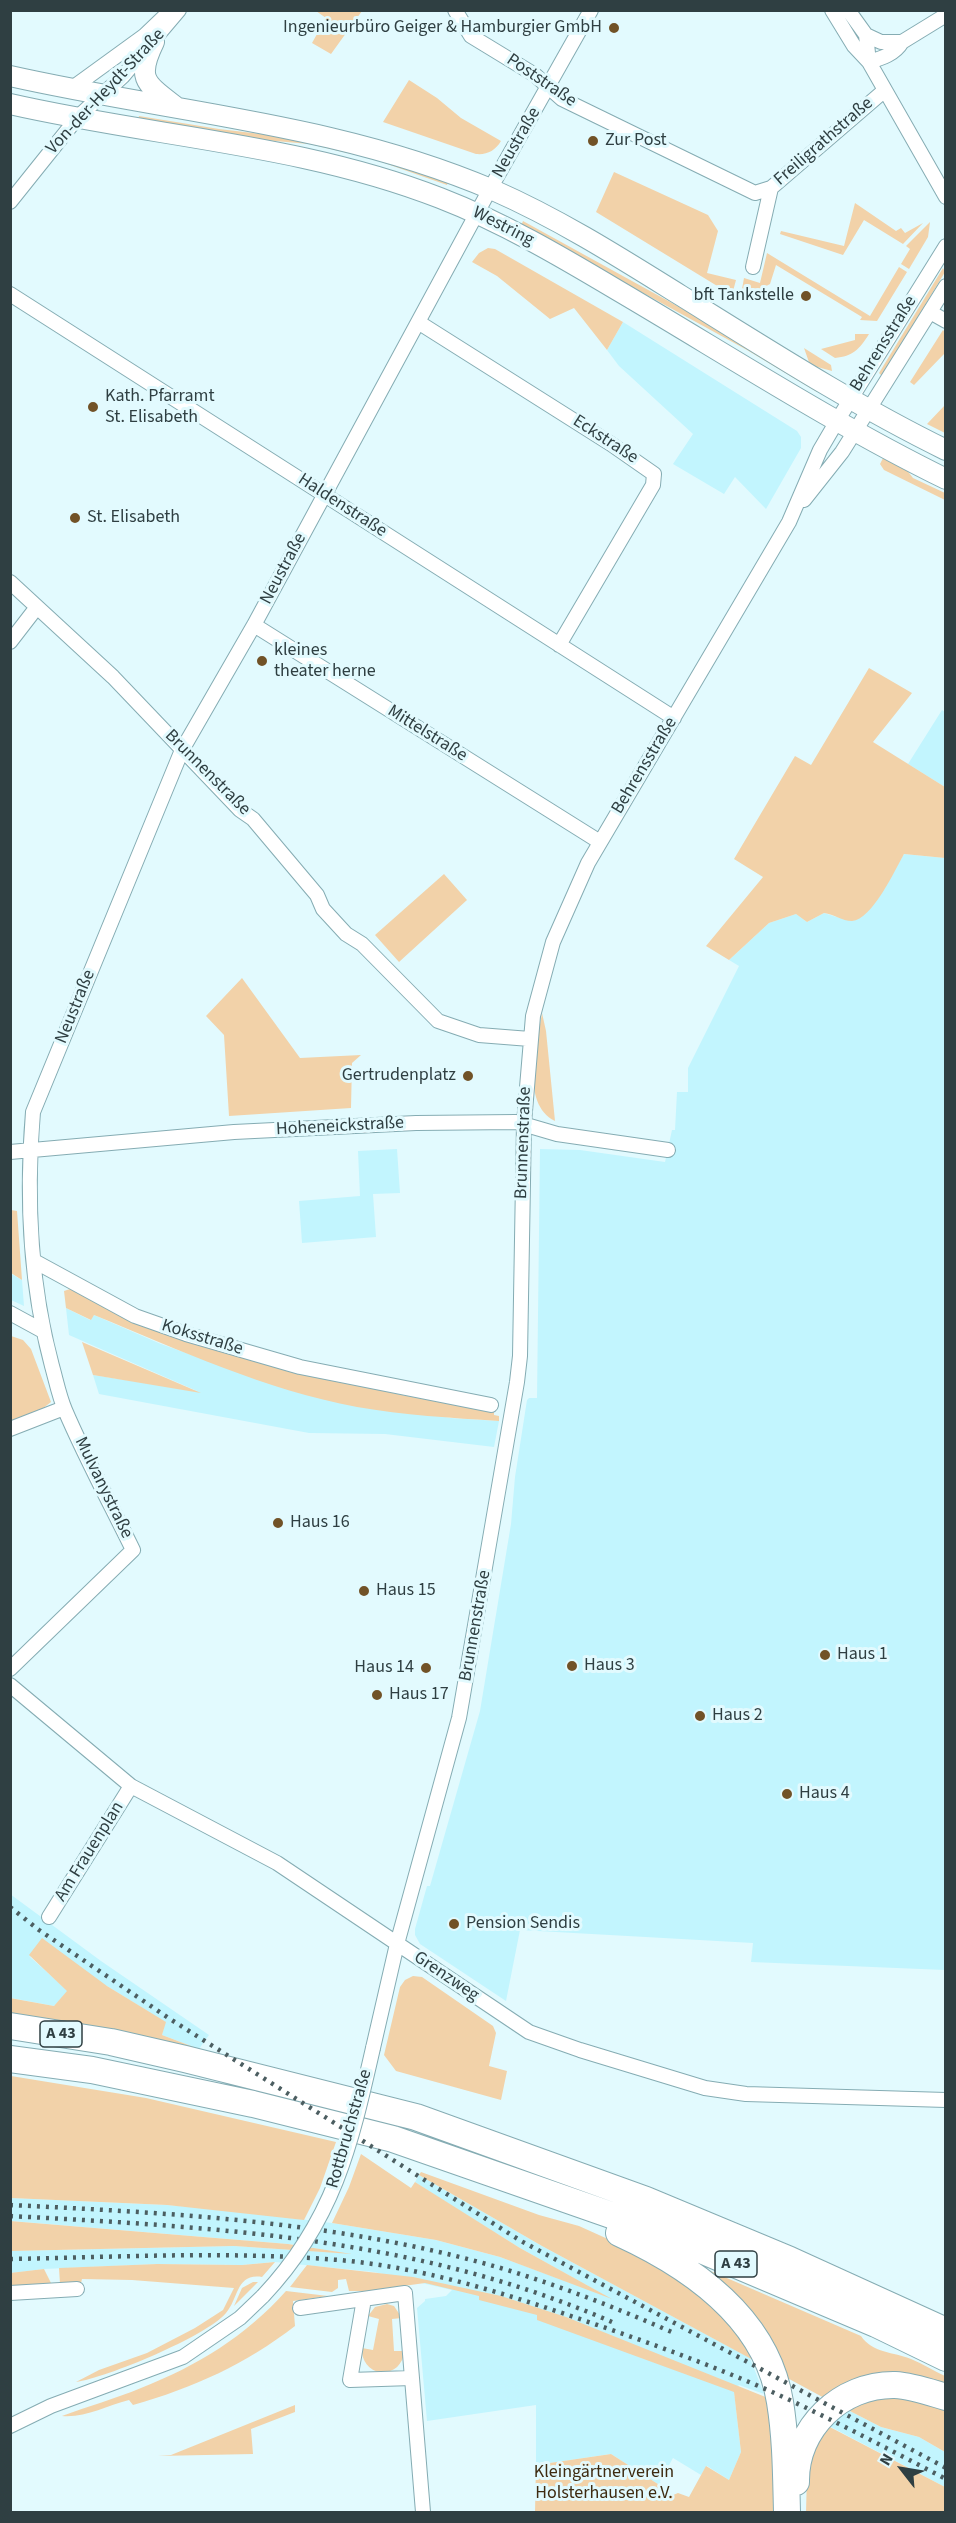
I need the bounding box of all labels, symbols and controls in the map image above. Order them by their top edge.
place label: Ingenieurbüro Geiger & Hamburgier GmbH [283,17,602,39]
marker: Ingenieurbüro Geiger & Hamburgier GmbH [607,21,621,35]
street label: Von-der-Heydt-Straße [42,25,170,159]
street label: Poststraße [502,50,580,112]
street label: Freiligrathstraße [770,93,878,191]
street label: Neustraße [488,104,546,182]
place label: Zur Post [605,130,667,152]
marker: Zur Post [586,134,600,148]
street label: Westring [469,202,537,252]
place label: bft Tankstelle [694,285,794,307]
marker: bft Tankstelle [799,289,813,303]
street label: Behrensstraße [846,292,922,396]
place label: Kath. Pfarramt St. Elisabeth [105,386,215,428]
marker: Kath. Pfarramt St. Elisabeth [86,400,100,414]
street label: Eckstraße [568,411,642,469]
street label: Haldenstraße [294,469,390,543]
place label: St. Elisabeth [87,507,180,529]
marker: St. Elisabeth [68,511,82,525]
street label: Neustraße [256,530,312,608]
place label: kleines theater herne [274,640,376,682]
marker: kleines theater herne [255,654,269,668]
street label: Mittelstraße [383,701,471,767]
street label: Behrensstraße [608,714,682,818]
street label: Brunnenstraße [160,726,254,820]
street label: Neustraße [51,967,101,1047]
place label: Gertrudenplatz [342,1065,456,1087]
marker: Gertrudenplatz [461,1069,475,1083]
street label: Brunnenstraße [511,1086,537,1200]
street label: Hoheneickstraße [276,1113,404,1141]
street label: Koksstraße [159,1315,245,1361]
street label: Mulvanystraße [69,1434,137,1542]
place label: Haus 16 [290,1512,350,1534]
marker: Haus 16 [271,1516,285,1530]
street label: Brunnenstraße [456,1569,496,1683]
place label: Haus 15 [376,1580,436,1602]
marker: Haus 15 [357,1584,371,1598]
place label: Haus 1 [837,1644,888,1666]
marker: Haus 1 [818,1648,832,1662]
place label: Haus 3 [584,1655,635,1677]
place label: Haus 14 [354,1657,414,1679]
marker: Haus 3 [565,1659,579,1673]
marker: Haus 14 [419,1661,433,1675]
place label: Haus 17 [389,1684,449,1706]
marker: Haus 17 [370,1688,384,1702]
place label: Haus 2 [712,1705,763,1727]
marker: Haus 2 [693,1709,707,1723]
place label: Haus 4 [799,1783,850,1805]
marker: Haus 4 [780,1787,794,1801]
street label: Am Frauenplan [51,1798,129,1906]
place label: Pension Sendis [466,1913,580,1935]
marker: Pension Sendis [447,1917,461,1931]
street label: Grenzweg [409,1947,483,2007]
road number: A 43 [40,2021,82,2047]
street label: Rottbruchstraße [323,2067,377,2191]
road number: A 43 [715,2251,757,2277]
north arrow [872,2439,932,2499]
text: N [874,2450,899,2470]
park label: Kleingärtnerverein Holsterhausen e.V. [534,2462,674,2504]

